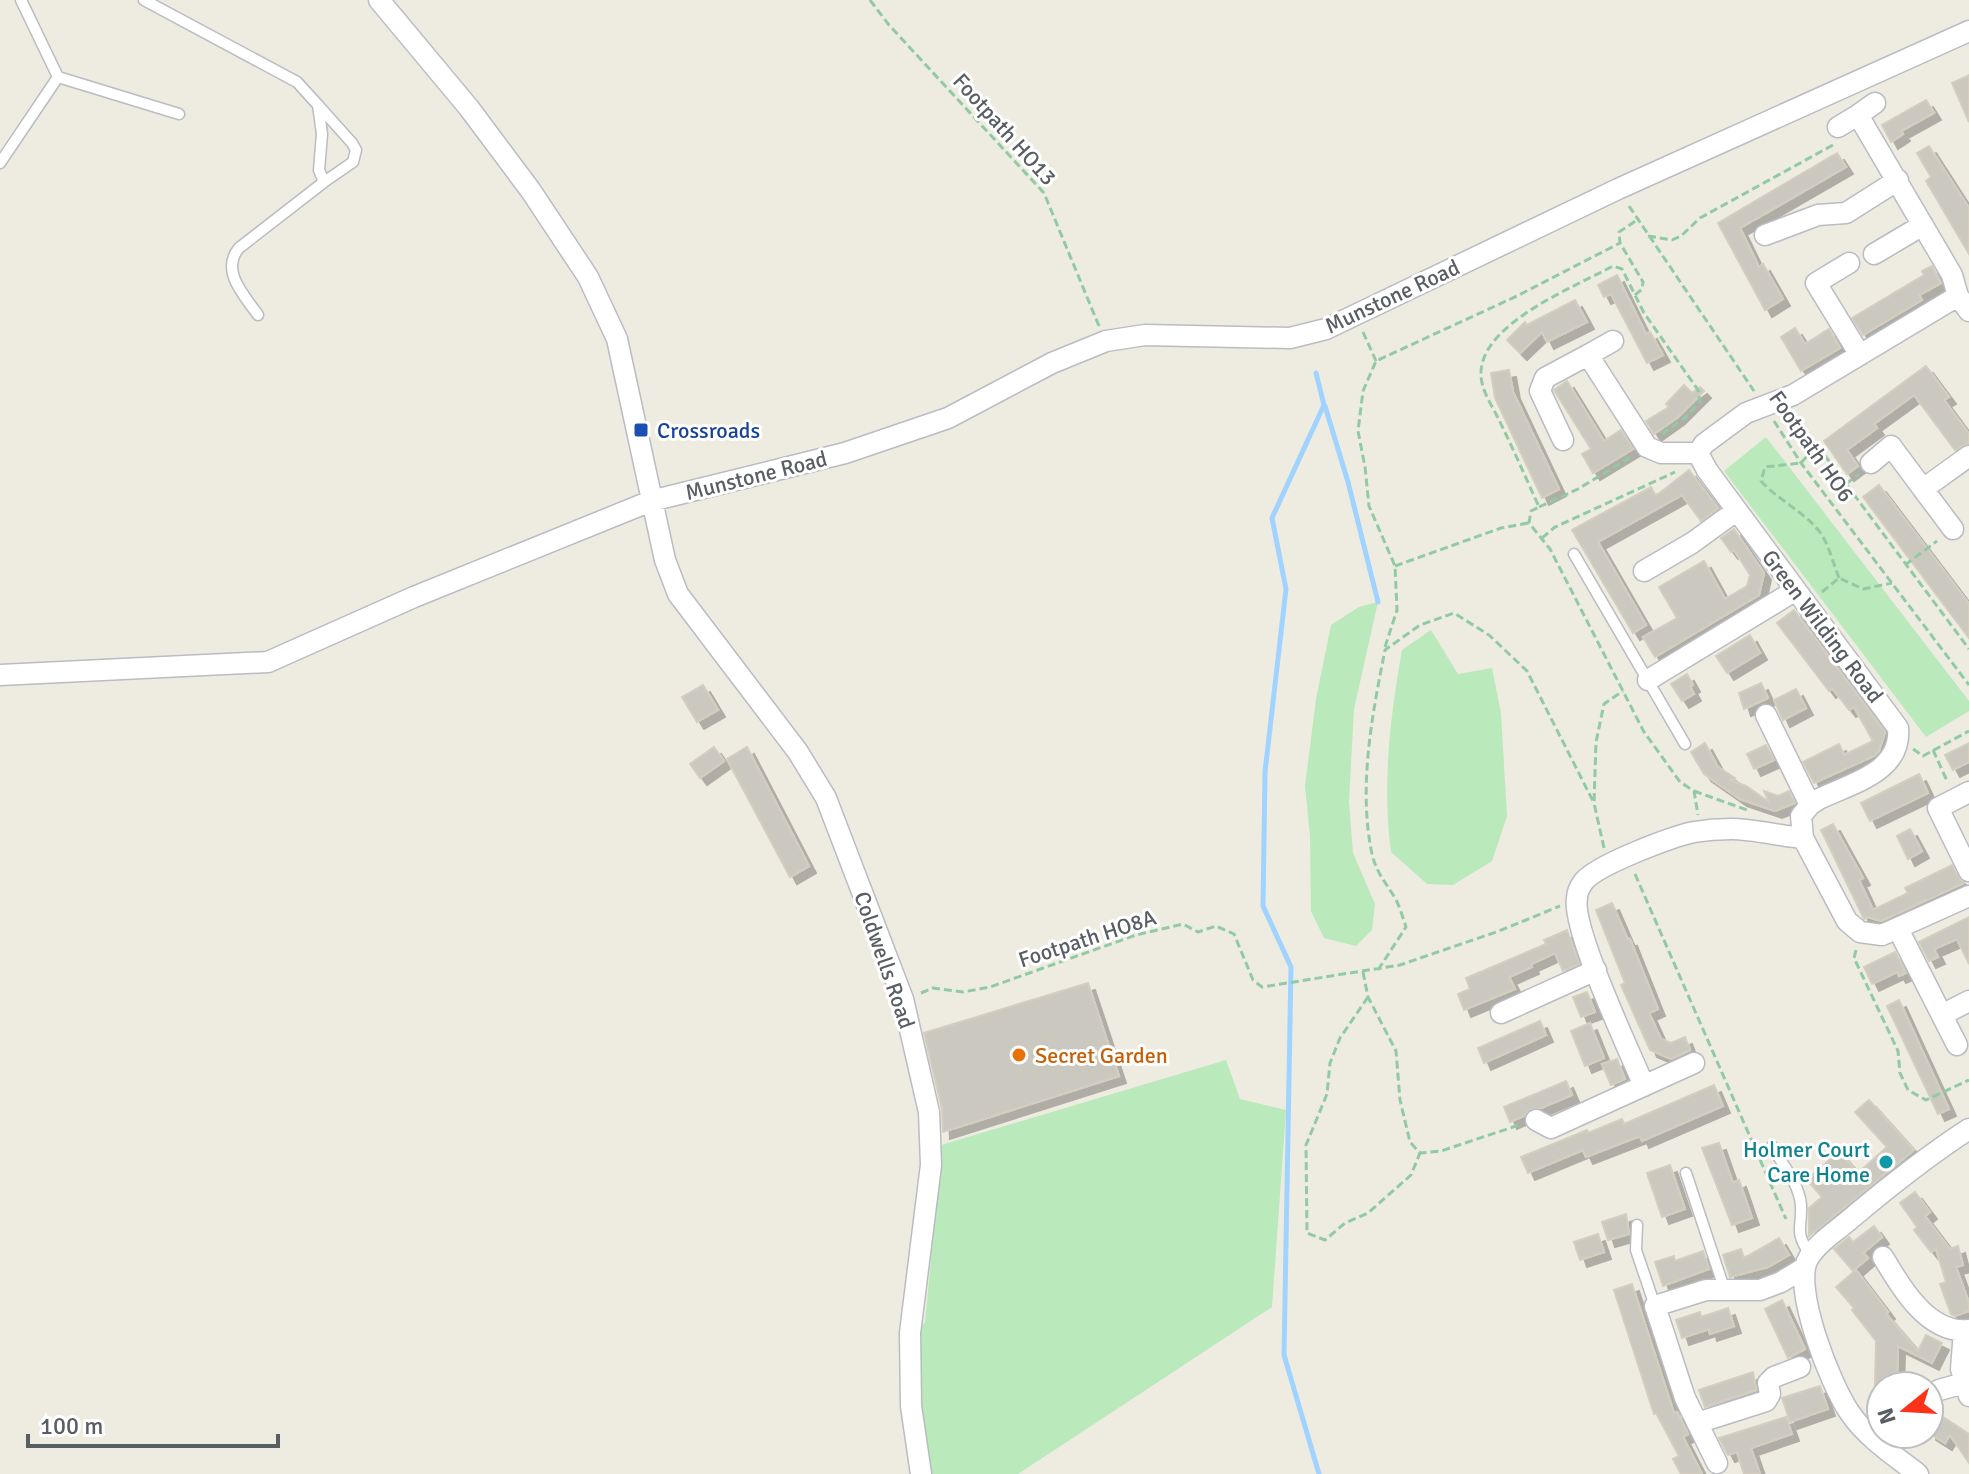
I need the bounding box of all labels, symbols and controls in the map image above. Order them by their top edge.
street label: Footpath HO13 [947,68,1062,191]
street label: Munstone Road [1321,254,1464,339]
street label: Footpath HO6 [1763,385,1860,507]
place label: Crossroads [657,417,760,444]
marker: Crossroads [632,421,650,439]
street label: Munstone Road [682,445,830,506]
street label: Green Wilding Road [1756,544,1889,708]
street label: Coldwells Road [848,888,921,1032]
street label: Footpath HO8A [1015,903,1160,973]
place label: Secret Garden [1035,1042,1168,1069]
marker: Secret Garden [1010,1046,1028,1064]
place label: Holmer Court Care Home [1743,1136,1870,1188]
marker: Holmer Court Care Home [1877,1153,1895,1171]
north arrow [1865,1370,1945,1450]
scale bar [28,1398,278,1448]
text: N [1871,1405,1902,1427]
text: 100 m [40,1411,103,1441]

